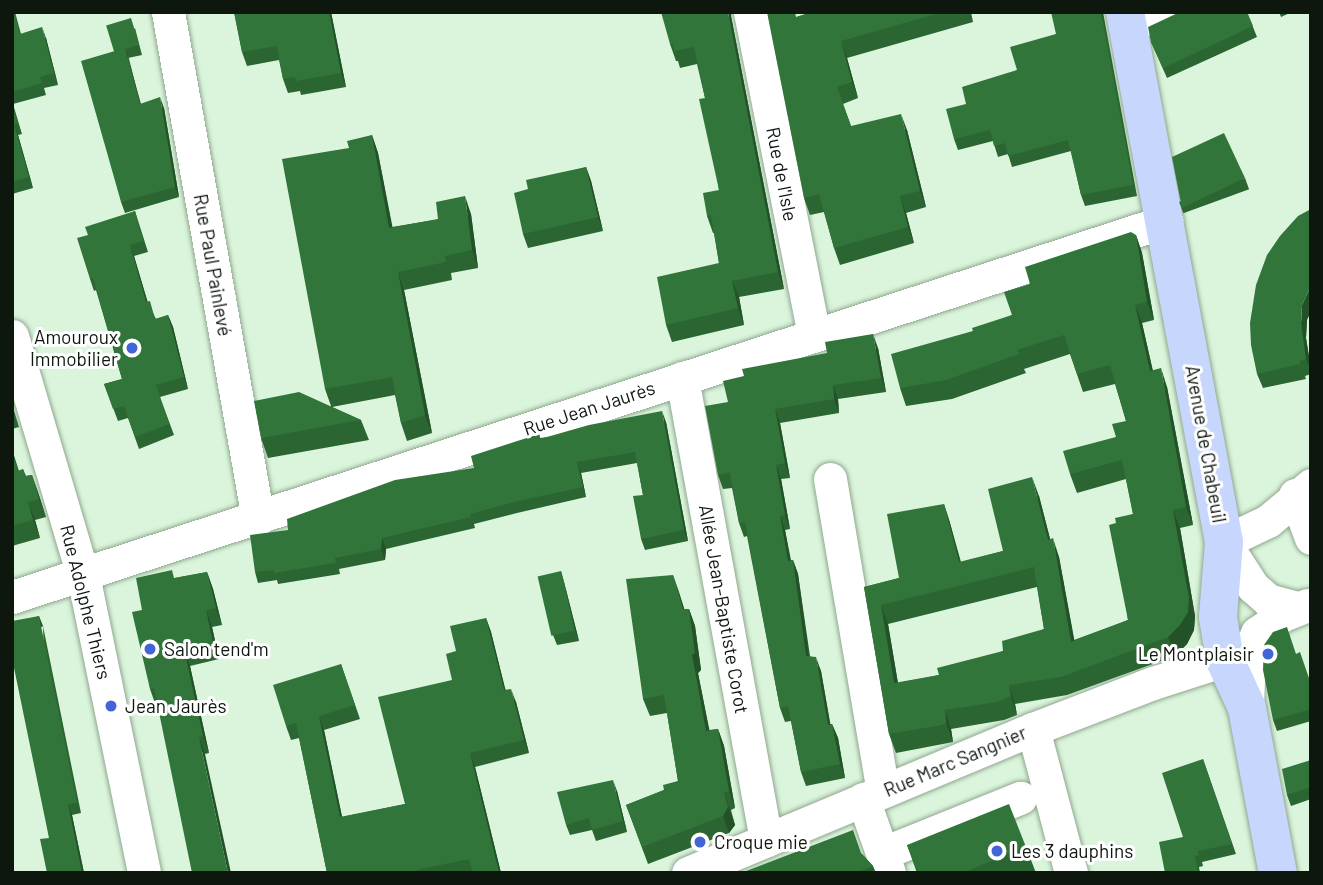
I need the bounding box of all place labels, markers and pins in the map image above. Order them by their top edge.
place label: Amouroux Immobilier [30,326,118,370]
marker: Amouroux Immobilier [124,340,140,356]
place label: Salon tend'm [164,638,269,660]
marker: Salon tend'm [142,641,158,657]
place label: Le Montplaisir [1138,643,1254,665]
marker: Le Montplaisir [1260,646,1276,662]
place label: Jean Jaurès [125,695,227,717]
marker: Jean Jaurès [103,698,119,714]
place label: Croque mie [714,831,808,853]
marker: Croque mie [692,834,708,850]
place label: Les 3 dauphins [1011,840,1133,862]
marker: Les 3 dauphins [989,843,1005,859]

